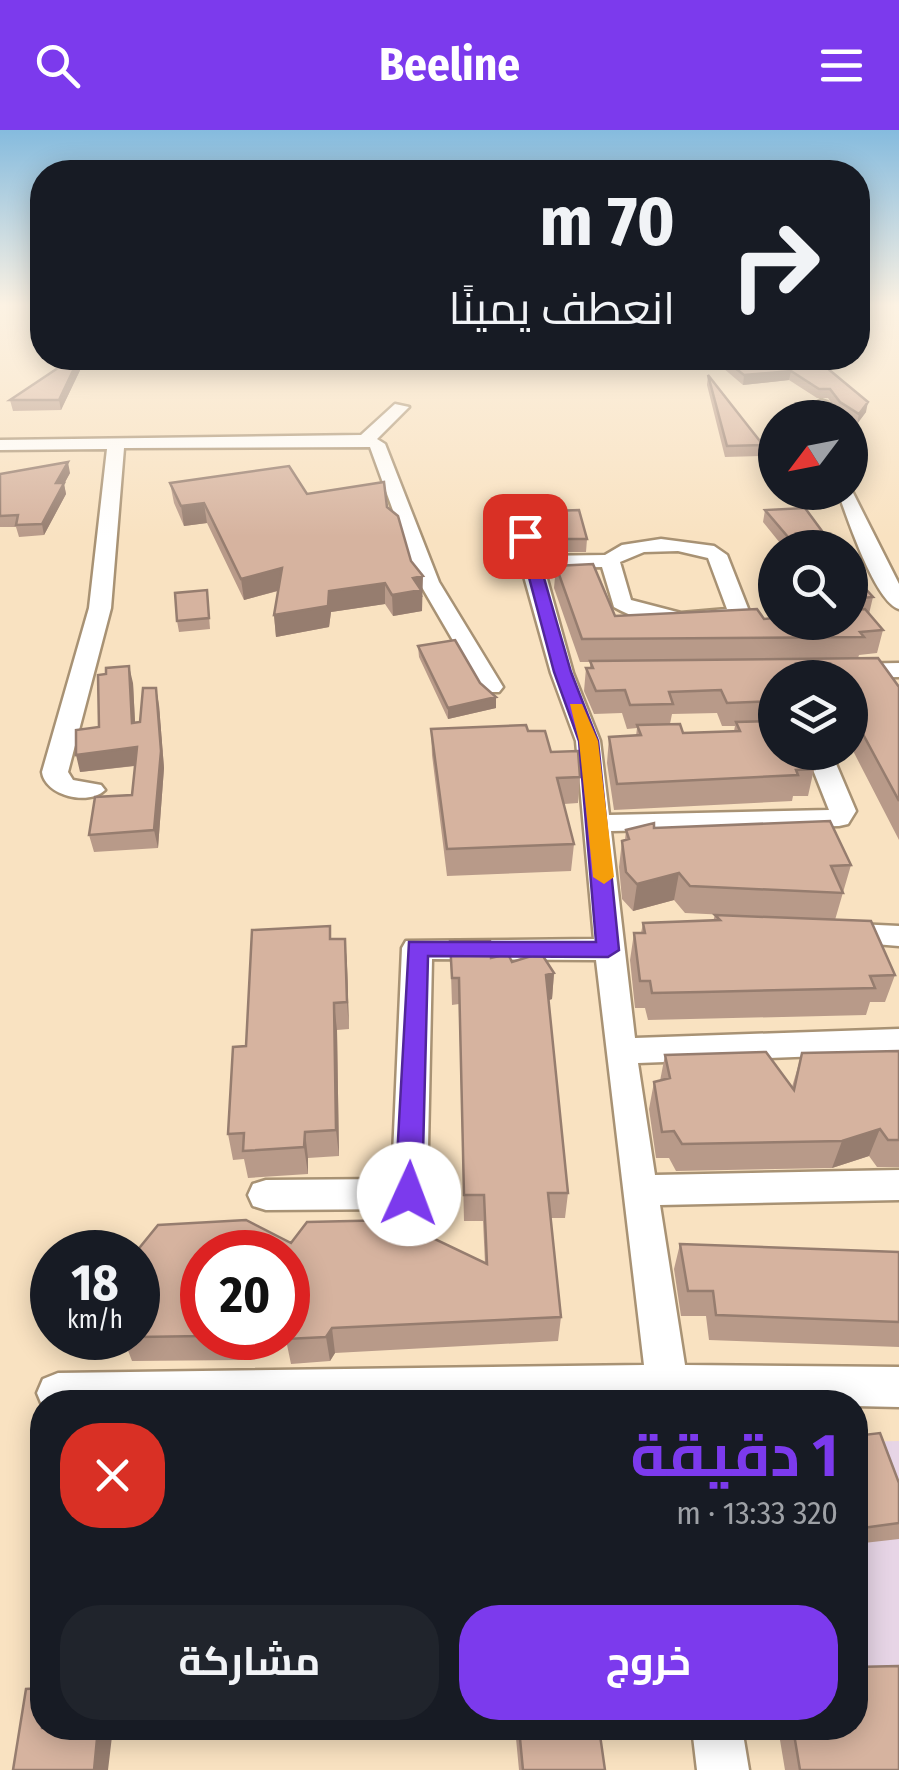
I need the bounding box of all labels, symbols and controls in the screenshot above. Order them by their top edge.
icon: search [30,38,85,93]
text: Beeline [379,38,520,92]
icon: menu [814,38,869,93]
text: 70 m [540,180,675,264]
icon: right [710,200,840,330]
text: انعطف يمينًا [448,282,675,336]
north arrow [758,400,868,510]
map controls [758,400,868,770]
pin [483,494,568,579]
icon: arrive [498,509,553,564]
button: search [758,530,868,640]
button: layers [758,660,868,770]
position arrow [357,1142,461,1246]
speed limit sign: 20 [180,1230,310,1360]
text: 18 [71,1253,119,1313]
text: km/h [67,1305,123,1335]
text: 1 دقيقة [631,1420,838,1492]
button: close [60,1423,165,1528]
text: 320 m · 13:33 [676,1494,838,1532]
button: مشاركة [60,1605,439,1720]
button: خروج [459,1605,838,1720]

